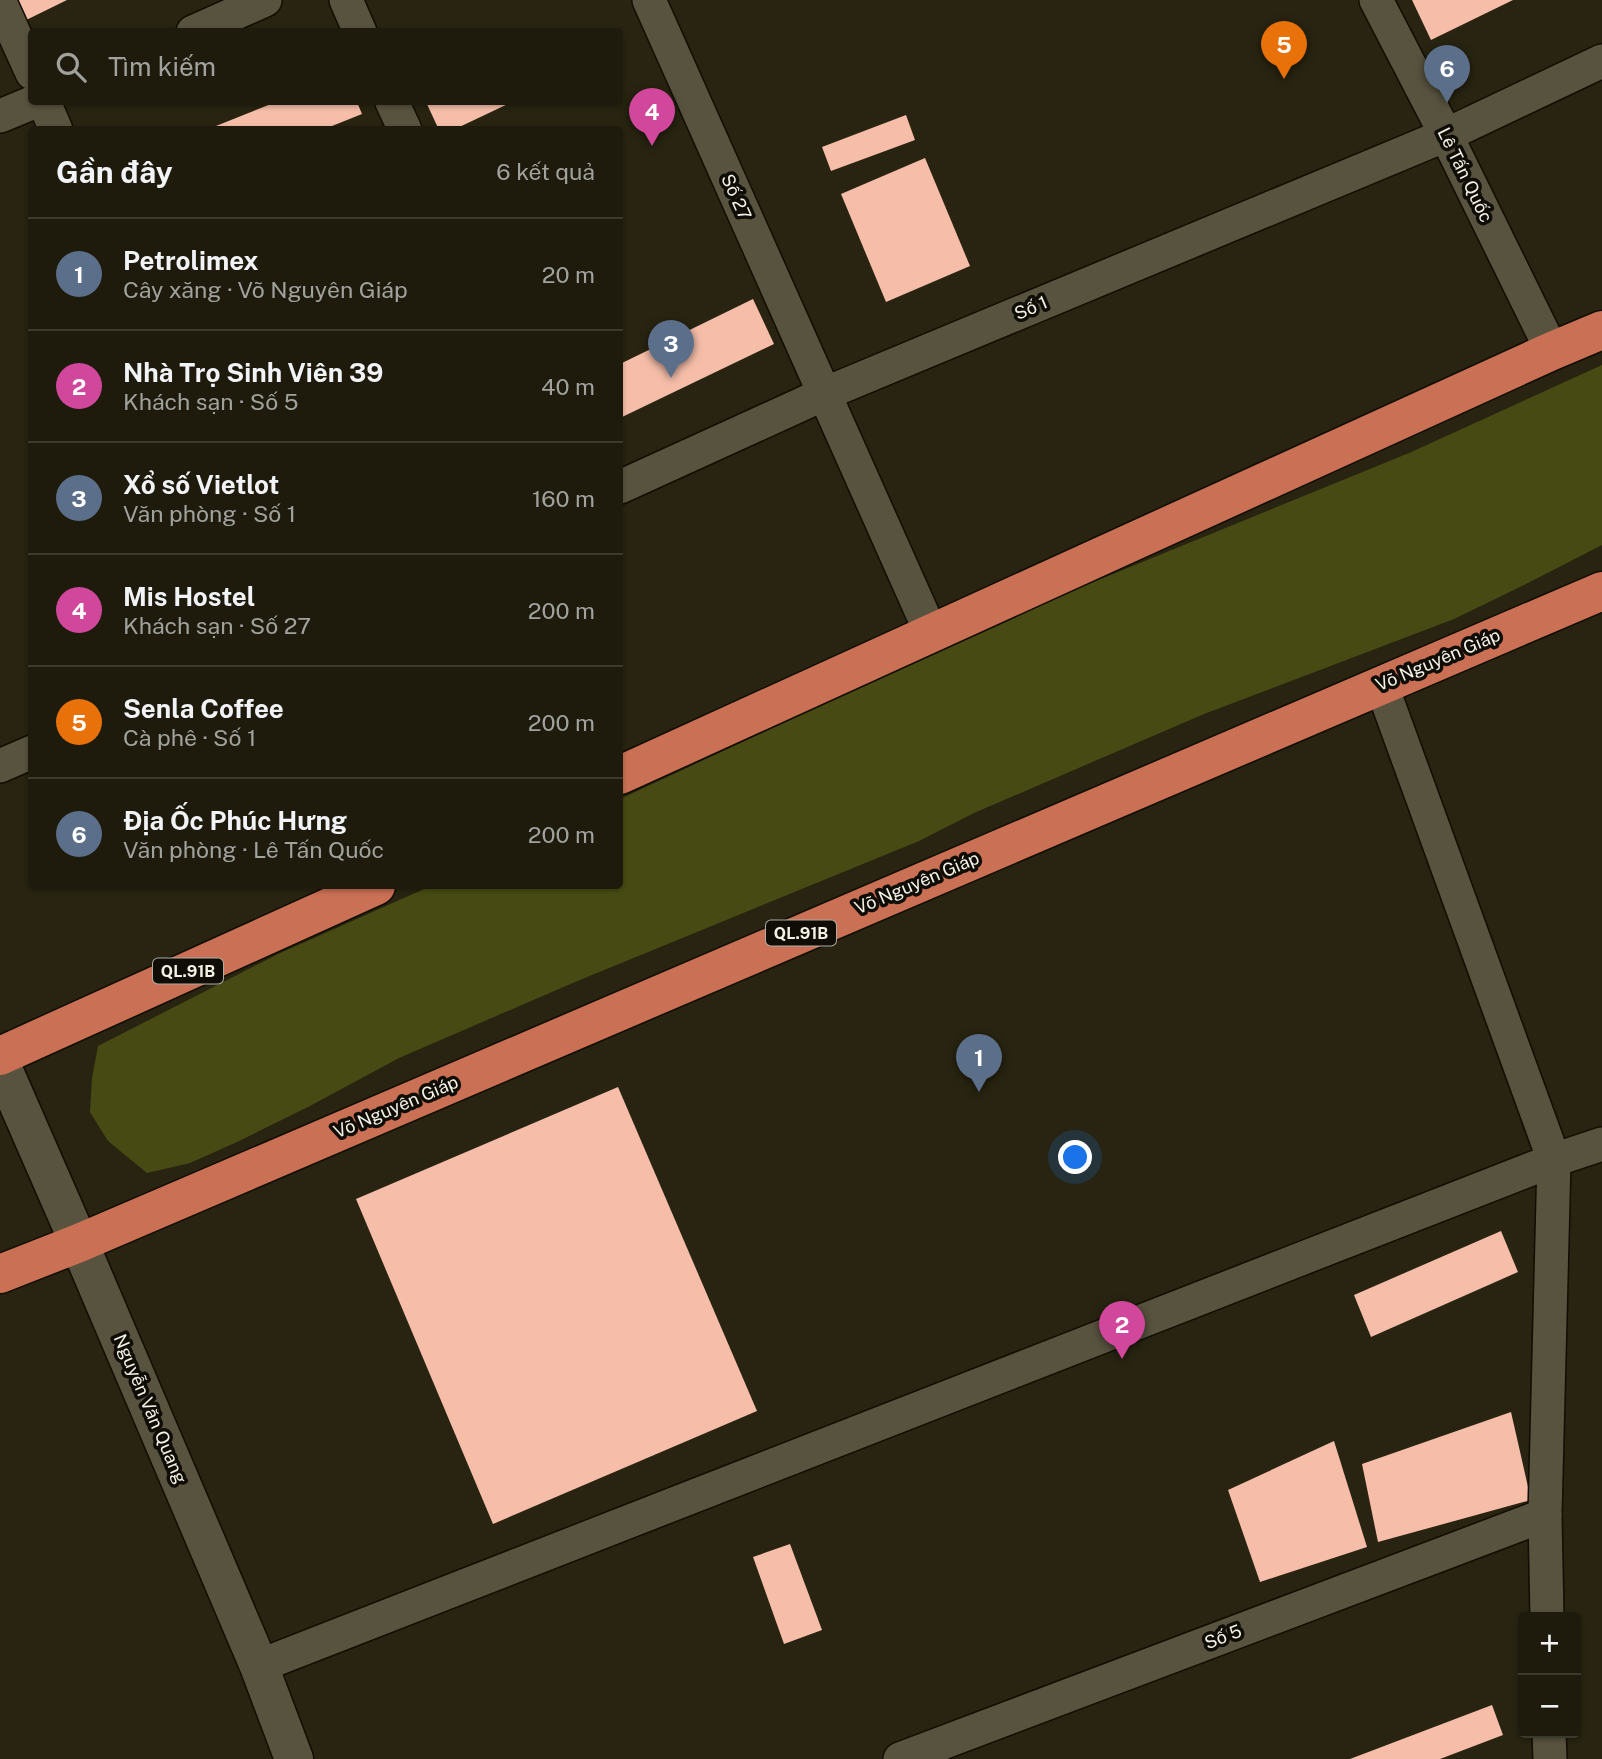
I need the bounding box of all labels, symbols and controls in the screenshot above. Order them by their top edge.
pin: 5 [1261,21,1307,79]
search box [28,28,623,105]
pin: 6 [1424,45,1470,103]
icon: search [52,48,90,86]
text: Tìm kiếm [108,51,216,82]
pin: 4 [629,88,675,146]
street label: Lê Tấn Quốc [1434,124,1497,226]
text: Gần đây [56,154,173,190]
text: 6 kết quả [496,158,595,185]
street label: Số 27 [717,171,756,223]
text: Petrolimex [123,245,259,276]
text: 1 [74,261,84,288]
text: 20 m [542,261,595,288]
text: Cây xăng · Võ Nguyên Giáp [123,276,408,303]
street label: Số 1 [1011,291,1050,324]
pin: 3 [648,320,694,378]
text: Nhà Trọ Sinh Viên 39 [123,357,383,388]
text: 2 [72,373,86,400]
text: 40 m [541,373,595,400]
text: Khách sạn · Số 5 [123,388,298,415]
text: Xổ số Vietlot [123,469,279,500]
text: 3 [71,485,87,512]
text: 160 m [532,485,595,512]
text: Văn phòng · Số 1 [123,500,296,527]
text: Mis Hostel [123,581,255,612]
text: 4 [71,597,87,624]
text: 200 m [528,597,595,624]
text: Khách sạn · Số 27 [123,612,311,639]
street label: Võ Nguyên Giáp [1372,624,1503,695]
text: Senla Coffee [123,693,284,724]
text: 5 [71,709,87,736]
text: 200 m [528,709,595,736]
text: Cà phê · Số 1 [123,724,256,751]
text: Địa Ốc Phúc Hưng [123,805,347,836]
text: 6 [71,821,87,848]
text: 200 m [528,821,595,848]
text: Văn phòng · Lê Tấn Quốc [123,836,384,863]
street label: Võ Nguyên Giáp [851,847,982,918]
road number: QL.91B [766,920,836,945]
road number: QL.91B [153,959,223,984]
pin: 1 [956,1034,1002,1092]
street label: Võ Nguyên Giáp [330,1071,461,1142]
your location [1058,1140,1092,1174]
pin: 2 [1099,1301,1145,1359]
street label: Nguyễn Văn Quang [109,1331,191,1487]
map controls [1518,1612,1581,1738]
button: + [1518,1612,1581,1675]
street label: Số 5 [1201,1620,1244,1653]
button: − [1518,1675,1581,1738]

